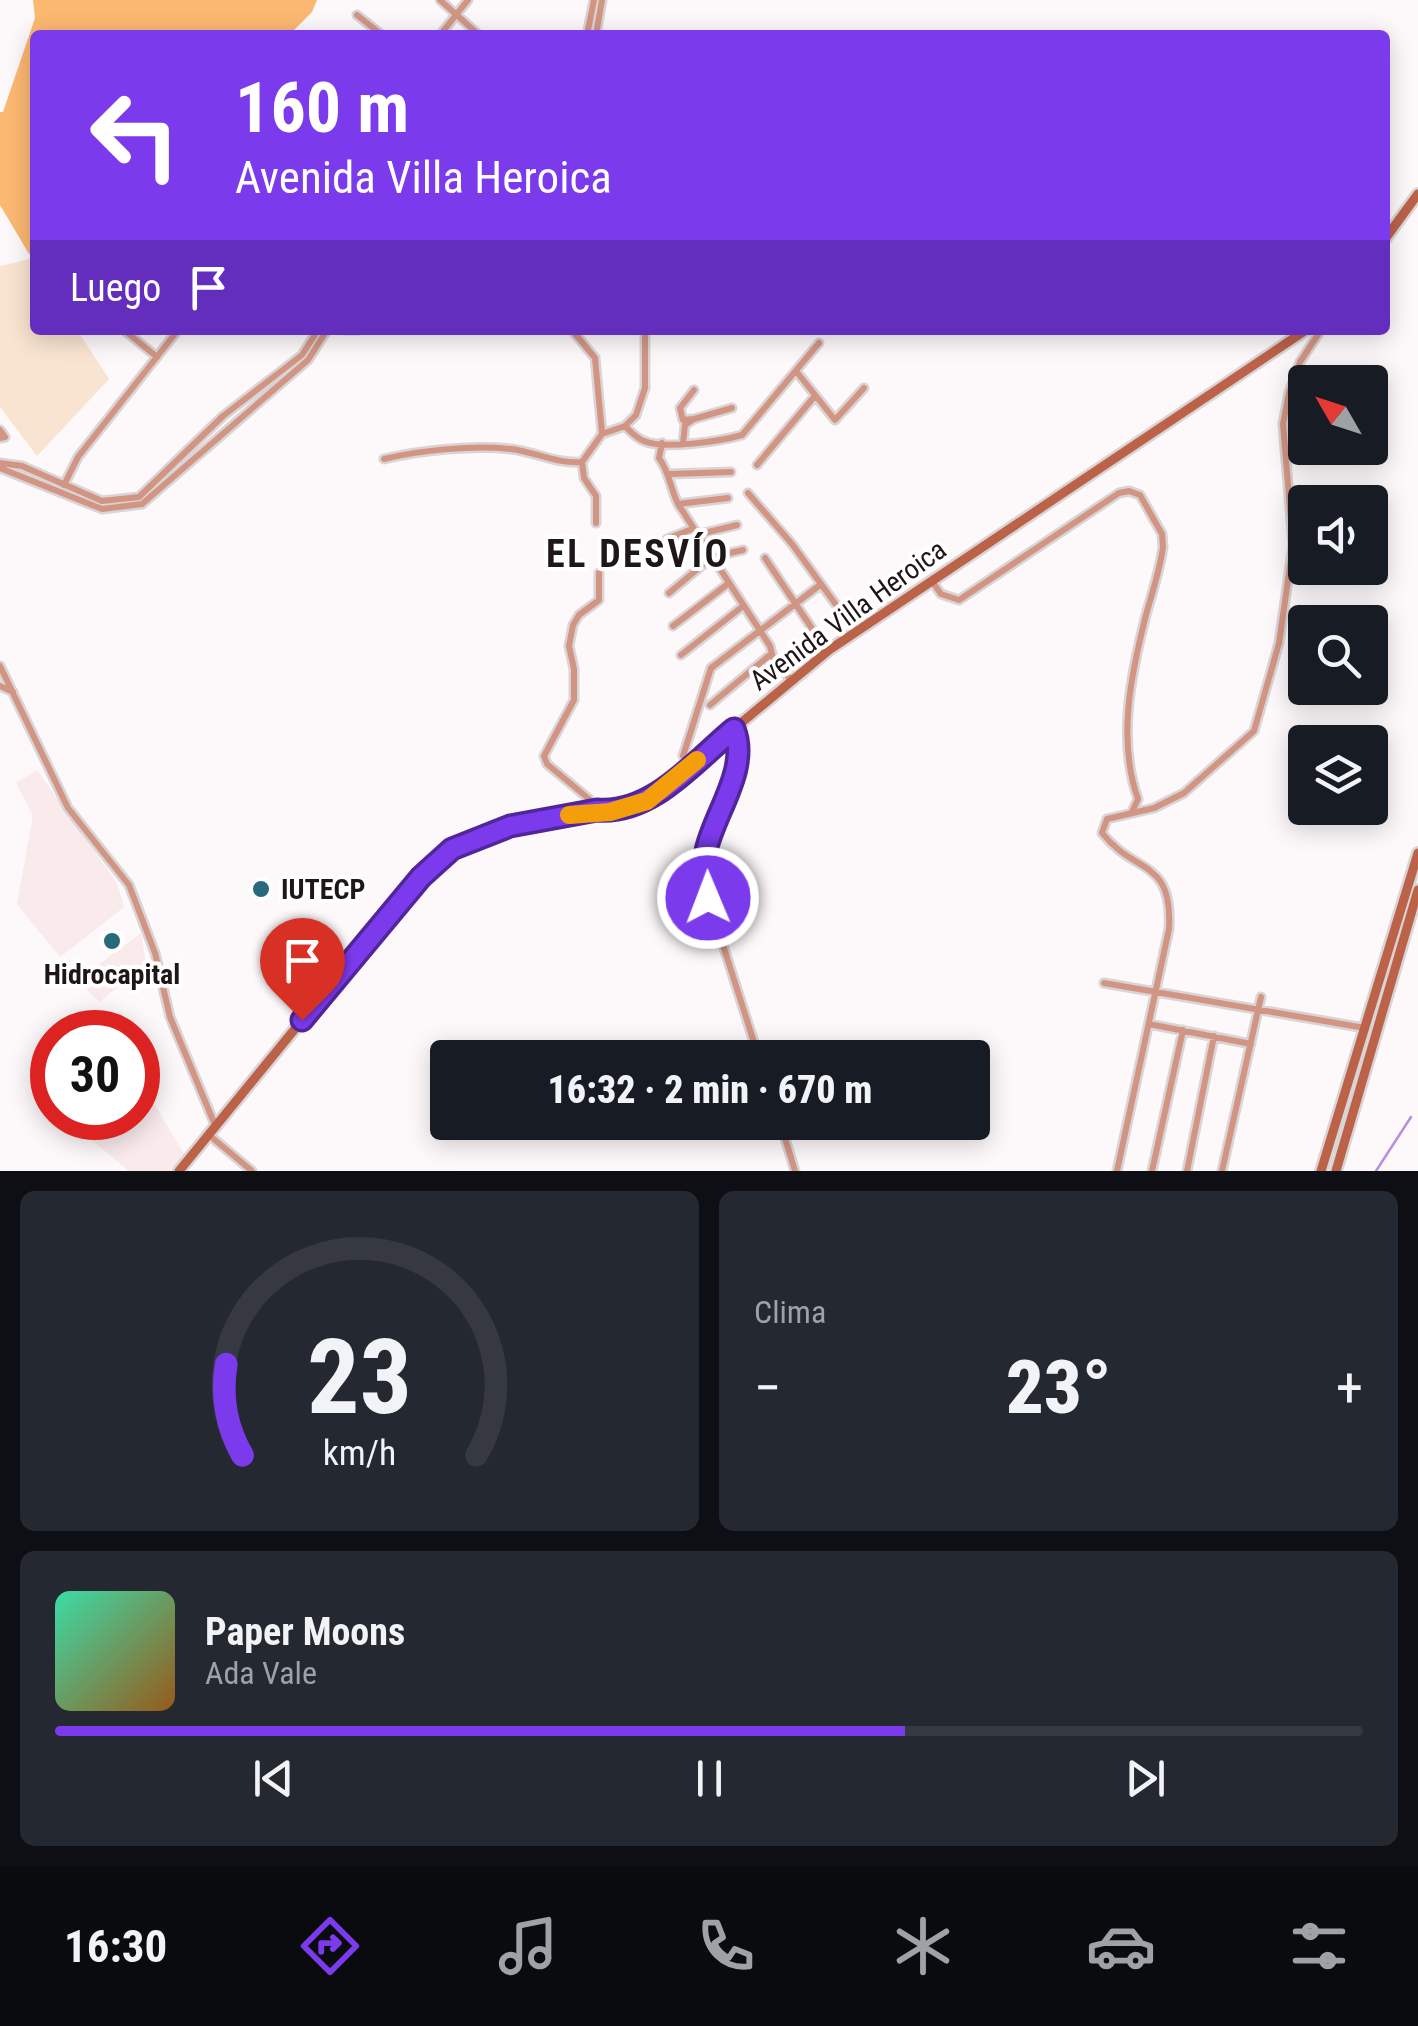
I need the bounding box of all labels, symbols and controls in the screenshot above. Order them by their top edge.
text: 160 m [235,67,409,149]
icon: left [70,70,200,200]
text: Avenida Villa Heroica [235,151,612,204]
icon: arrive [181,260,236,315]
text: Luego [70,266,161,310]
north arrow [1288,365,1388,465]
map controls [1288,365,1388,825]
button: sound [1288,485,1388,585]
district label: EL DESVÍO [546,532,730,576]
street label: Avenida Villa Heroica [743,533,953,697]
button: search [1288,605,1388,705]
button: layers [1288,725,1388,825]
position arrow [656,846,760,950]
place label: IUTECP [281,873,365,906]
marker: IUTECP [250,878,272,900]
pin [260,918,345,1021]
marker: Hidrocapital [101,930,123,952]
icon: arrive [275,933,330,988]
place label: Hidrocapital [44,958,180,991]
speed limit sign: 30 [30,1010,160,1140]
text: 16:32 · 2 min · 670 m [548,1068,872,1112]
text: Clima [754,1293,826,1331]
text: 23 [307,1317,412,1438]
text: 23° [1006,1343,1111,1431]
text: − [754,1356,782,1420]
text: + [1336,1356,1363,1420]
text: km/h [323,1432,396,1474]
text: Paper Moons [205,1610,405,1654]
text: Ada Vale [205,1654,317,1692]
icon: previous [246,1751,301,1806]
icon: pause [682,1751,737,1806]
icon: next [1118,1751,1173,1806]
icon: directions [295,1911,365,1981]
icon: music [493,1911,563,1981]
icon: phone [691,1911,761,1981]
icon: climate [888,1911,958,1981]
icon: car [1086,1911,1156,1981]
icon: filters [1284,1911,1354,1981]
text: 16:30 [64,1920,167,1973]

